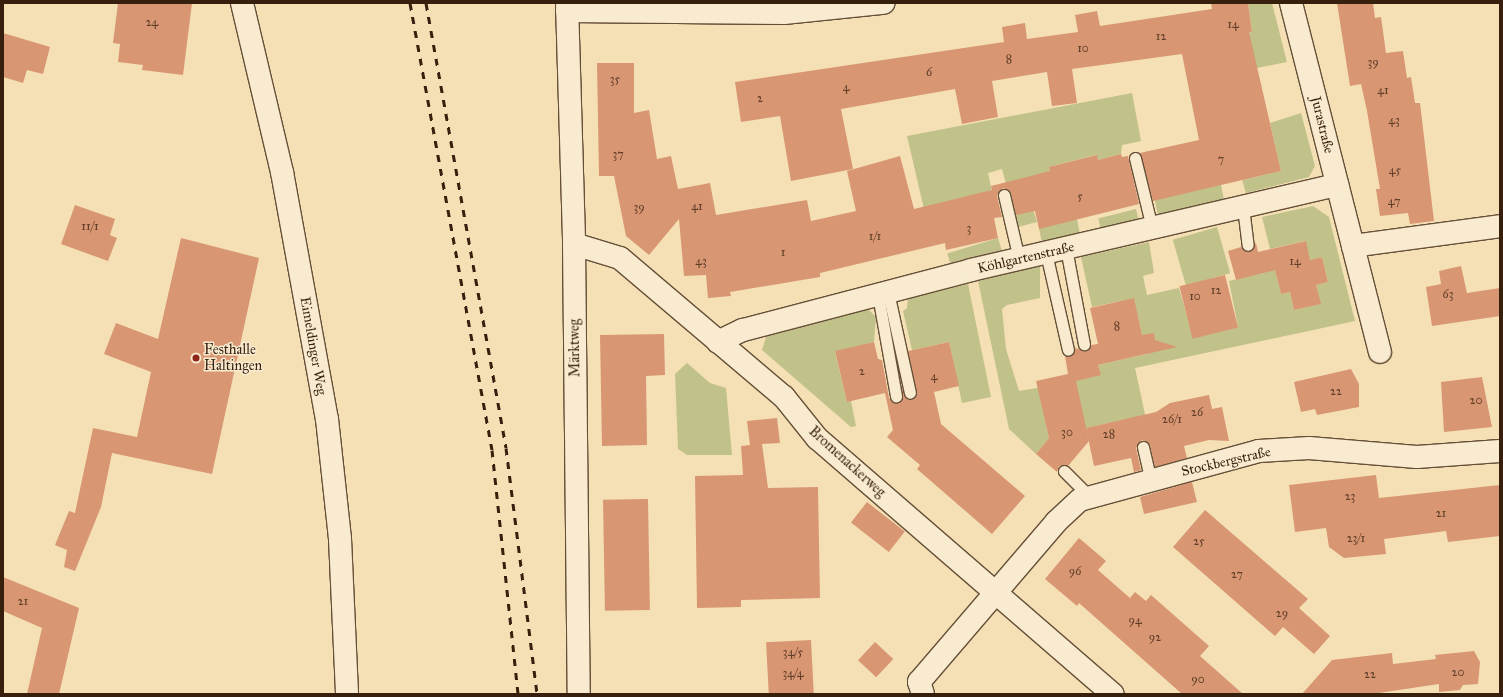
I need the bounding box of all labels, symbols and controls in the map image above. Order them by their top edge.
house number: 24 [146,16,158,30]
house number: 14 [1227,18,1239,32]
house number: 12 [1156,30,1166,44]
house number: 10 [1077,42,1089,56]
house number: 8 [1006,53,1012,67]
house number: 39 [1367,56,1379,70]
house number: 6 [926,66,932,80]
house number: 35 [610,73,620,87]
house number: 4 [843,81,849,95]
house number: 41 [1377,84,1389,98]
house number: 2 [757,92,763,106]
street label: Jurastraße [1307,95,1337,155]
house number: 43 [1388,114,1400,128]
house number: 37 [612,148,624,162]
house number: 7 [1218,153,1224,167]
house number: 45 [1389,164,1401,178]
house number: 5 [1077,190,1083,204]
house number: 47 [1388,195,1400,209]
house number: 41 [691,200,703,214]
house number: 39 [633,201,645,215]
house number: 11/1 [81,220,99,234]
house number: 3 [967,222,971,236]
house number: 1/1 [869,230,881,244]
street label: Köhlgartenstraße [976,239,1076,277]
house number: 1 [781,246,785,260]
house number: 43 [695,255,707,269]
house number: 14 [1289,255,1301,269]
house number: 12 [1211,284,1221,298]
house number: 63 [1443,288,1453,302]
house number: 10 [1189,290,1201,304]
street label: Eimeldinger Weg [296,296,330,396]
street label: Märktweg [566,319,584,377]
house number: 8 [1114,320,1120,334]
place label: Festhalle Haltingen [204,342,262,374]
marker: Festhalle Haltingen [191,353,201,363]
house number: 2 [859,365,865,379]
house number: 4 [931,370,937,384]
house number: 22 [1330,385,1342,399]
house number: 20 [1470,394,1482,408]
house number: 26 [1191,406,1203,420]
house number: 26/1 [1162,413,1182,427]
street label: Bromenackerweg [805,423,889,501]
house number: 30 [1061,426,1073,440]
house number: 28 [1103,428,1115,442]
street label: Stockbergstraße [1180,444,1272,480]
house number: 23 [1345,490,1355,504]
house number: 21 [1436,507,1446,521]
house number: 23/1 [1347,532,1365,546]
house number: 25 [1193,535,1205,549]
house number: 96 [1069,565,1081,579]
house number: 27 [1231,568,1243,582]
house number: 21 [18,595,28,609]
house number: 29 [1276,607,1288,621]
house number: 94 [1128,614,1142,628]
house number: 92 [1149,631,1161,645]
house number: 34/5 [783,646,803,660]
house number: 20 [1452,666,1464,680]
house number: 34/4 [782,667,804,681]
house number: 22 [1364,668,1376,682]
house number: 90 [1191,673,1205,687]

